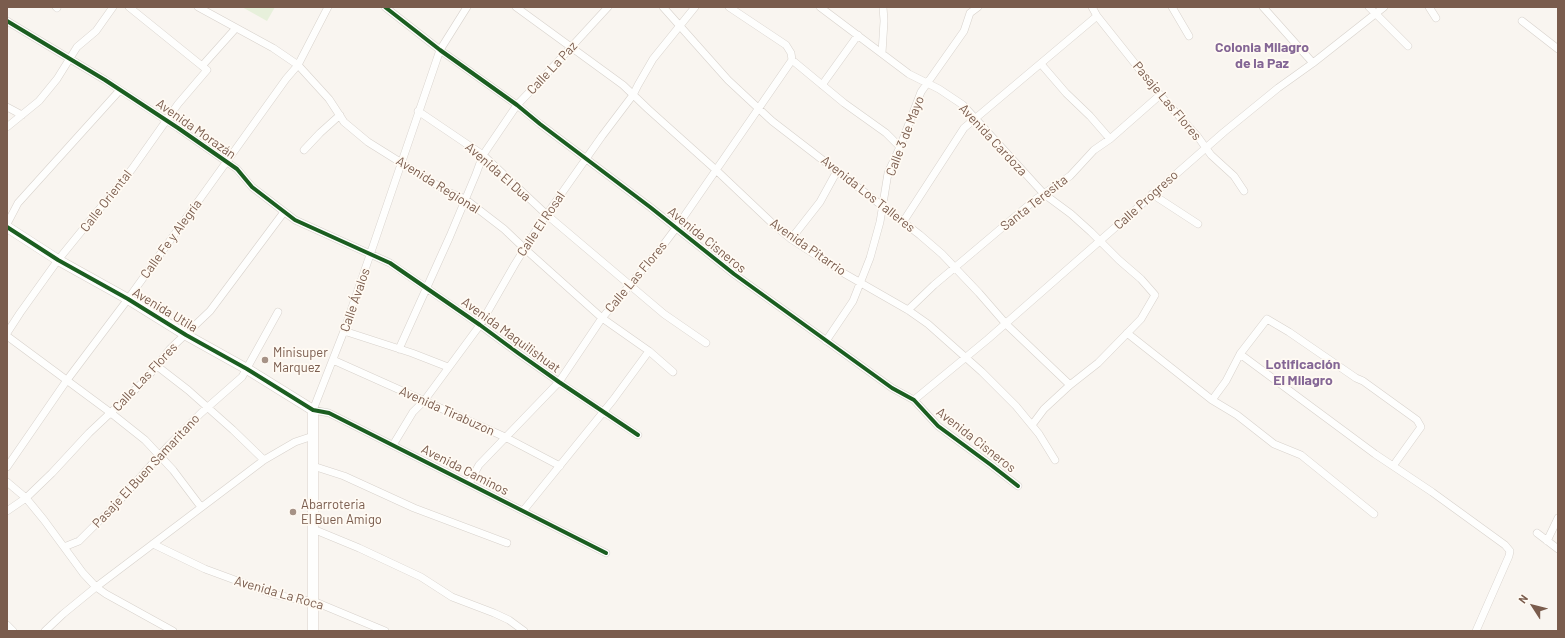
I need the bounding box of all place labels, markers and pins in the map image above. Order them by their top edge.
place label: Minisuper Marquez [273,345,328,376]
marker: Minisuper Marquez [260,355,270,365]
place label: Abarroteria El Buen Amigo [301,497,382,528]
marker: Abarroteria El Buen Amigo [288,507,298,517]

